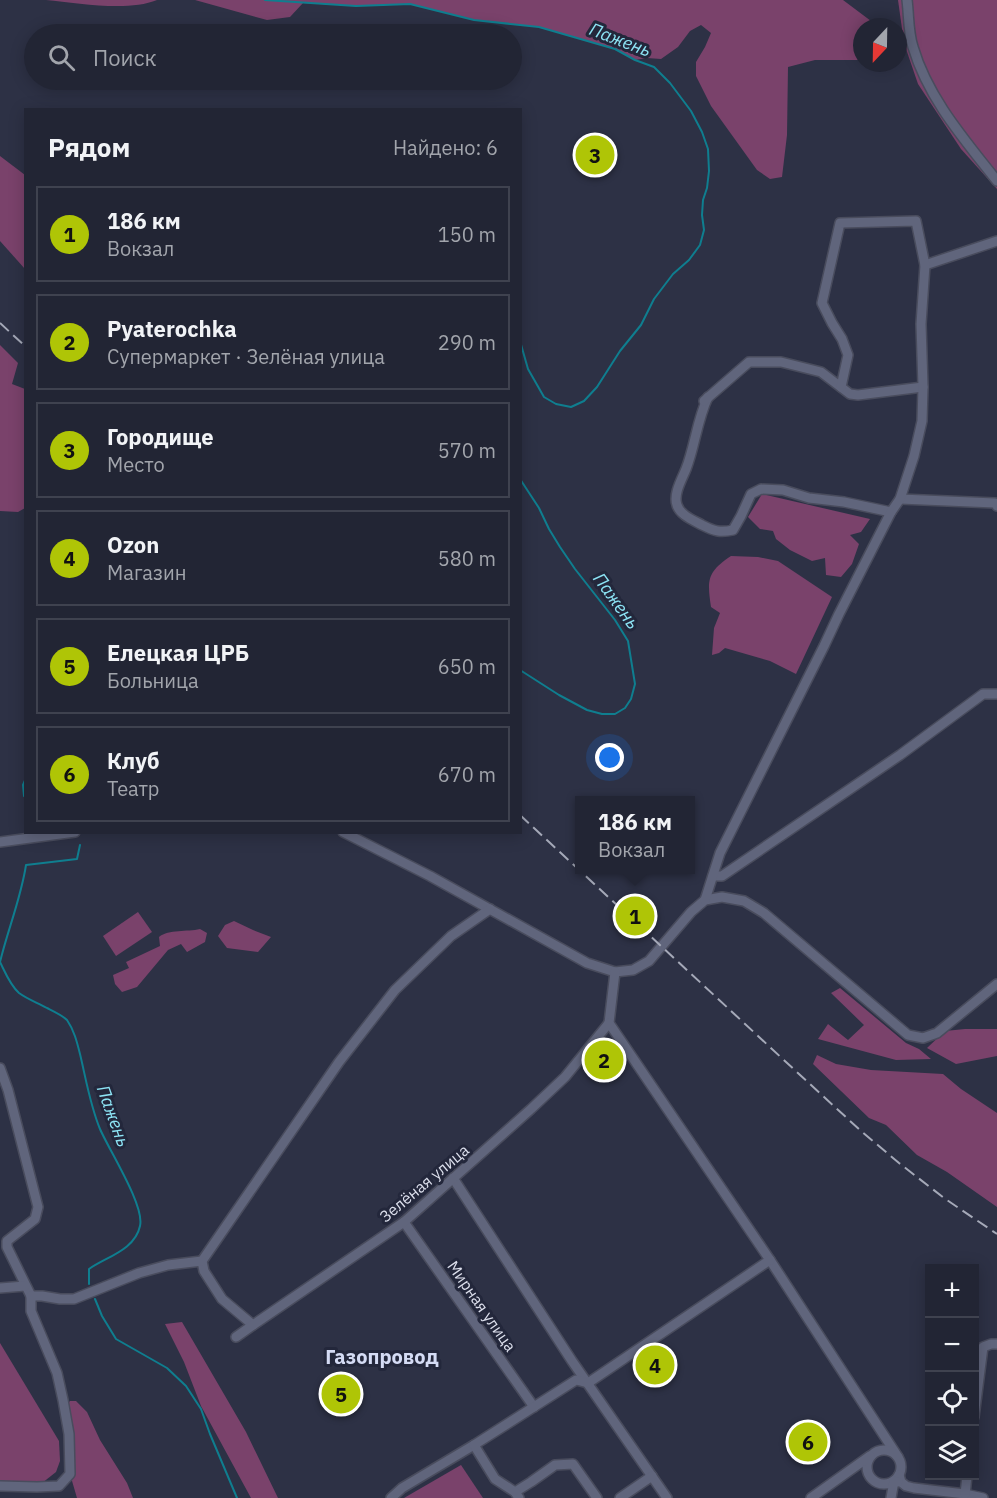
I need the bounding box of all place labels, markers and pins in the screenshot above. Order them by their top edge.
pin: 3 [576,132,614,178]
pin: 1 [616,894,654,938]
pin: 2 [584,1038,624,1082]
pin: 4 [636,1342,674,1388]
pin: 5 [322,1372,360,1416]
pin: 6 [788,1420,828,1464]

